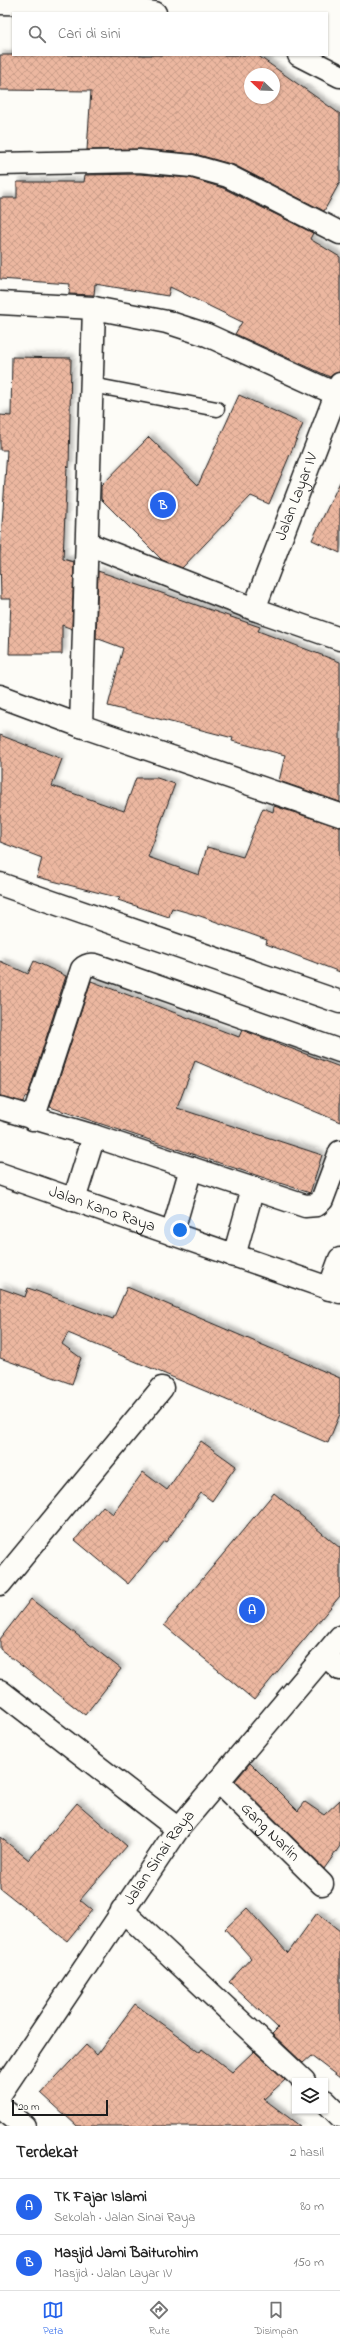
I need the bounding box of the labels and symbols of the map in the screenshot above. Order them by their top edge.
north arrow [244,68,280,104]
street label: Jalan Layar IV [269,449,325,544]
pin: B [150,490,176,520]
street label: Jalan Kano Raya [45,1180,159,1239]
your location [170,1220,190,1240]
pin: A [239,1595,265,1625]
street label: Gang Narlin [235,1797,305,1868]
street label: Jalan Sinai Raya [118,1805,201,1910]
scale bar [12,2098,108,2117]

